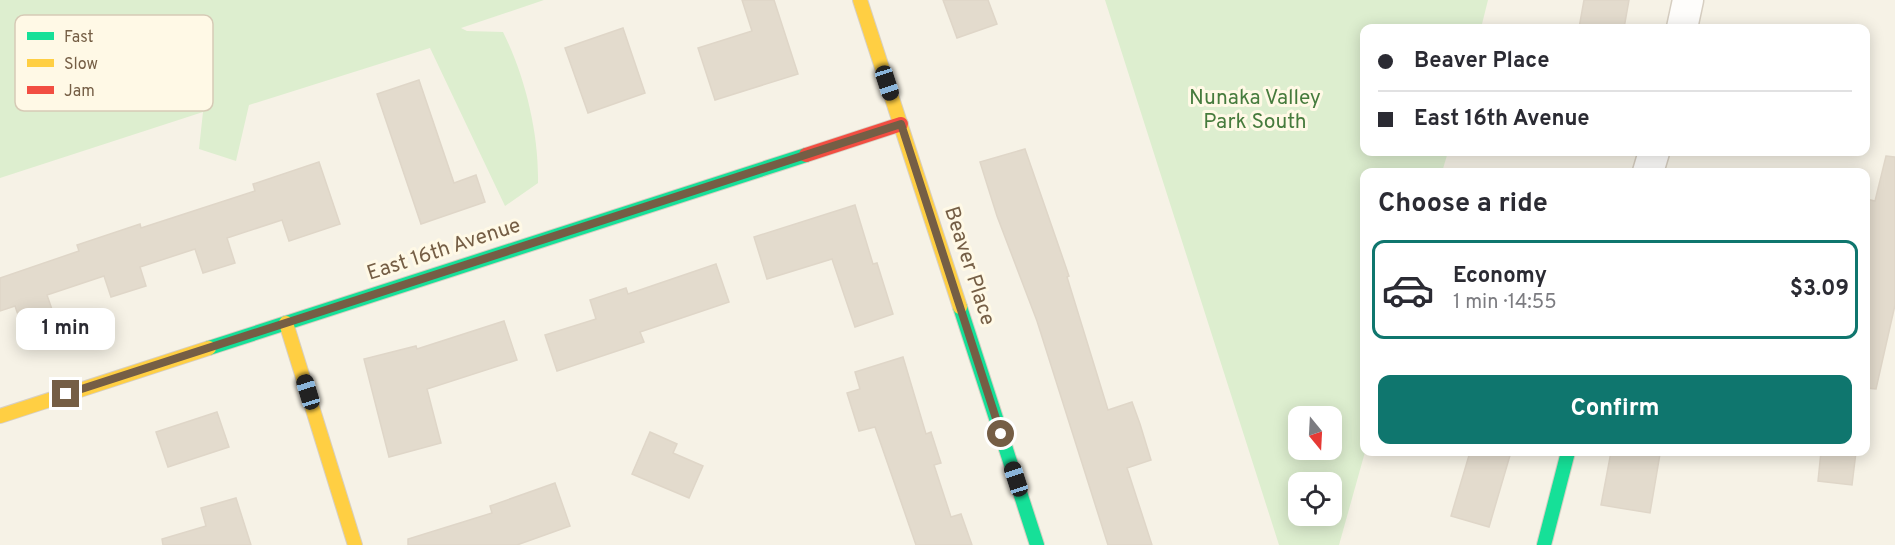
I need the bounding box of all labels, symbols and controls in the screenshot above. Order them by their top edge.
legend [15,15,213,111]
text: Fast [64,28,94,48]
text: Beaver Place [1414,48,1549,75]
text: Slow [64,55,98,75]
car [873,63,901,103]
text: Jam [64,82,95,102]
park label: Nunaka Valley Park South [1189,85,1321,136]
text: East 16th Avenue [1414,106,1590,133]
text: Choose a ride [1378,187,1548,221]
street label: Beaver Place [937,203,1001,329]
street label: East 16th Avenue [364,212,524,288]
icon: car [1381,263,1435,317]
text: Economy [1453,263,1547,290]
text: $3.09 [1790,276,1849,303]
text: 1 min · 14:55 [1453,290,1557,316]
callout: 1 min [16,307,116,349]
text: 1 min [41,316,90,342]
car [294,372,322,412]
button: Confirm [1378,375,1852,444]
route end [52,380,79,407]
north arrow [1288,406,1342,460]
map controls [1288,406,1342,526]
route start [987,420,1014,447]
car [1002,459,1030,499]
button: locate [1288,472,1342,526]

